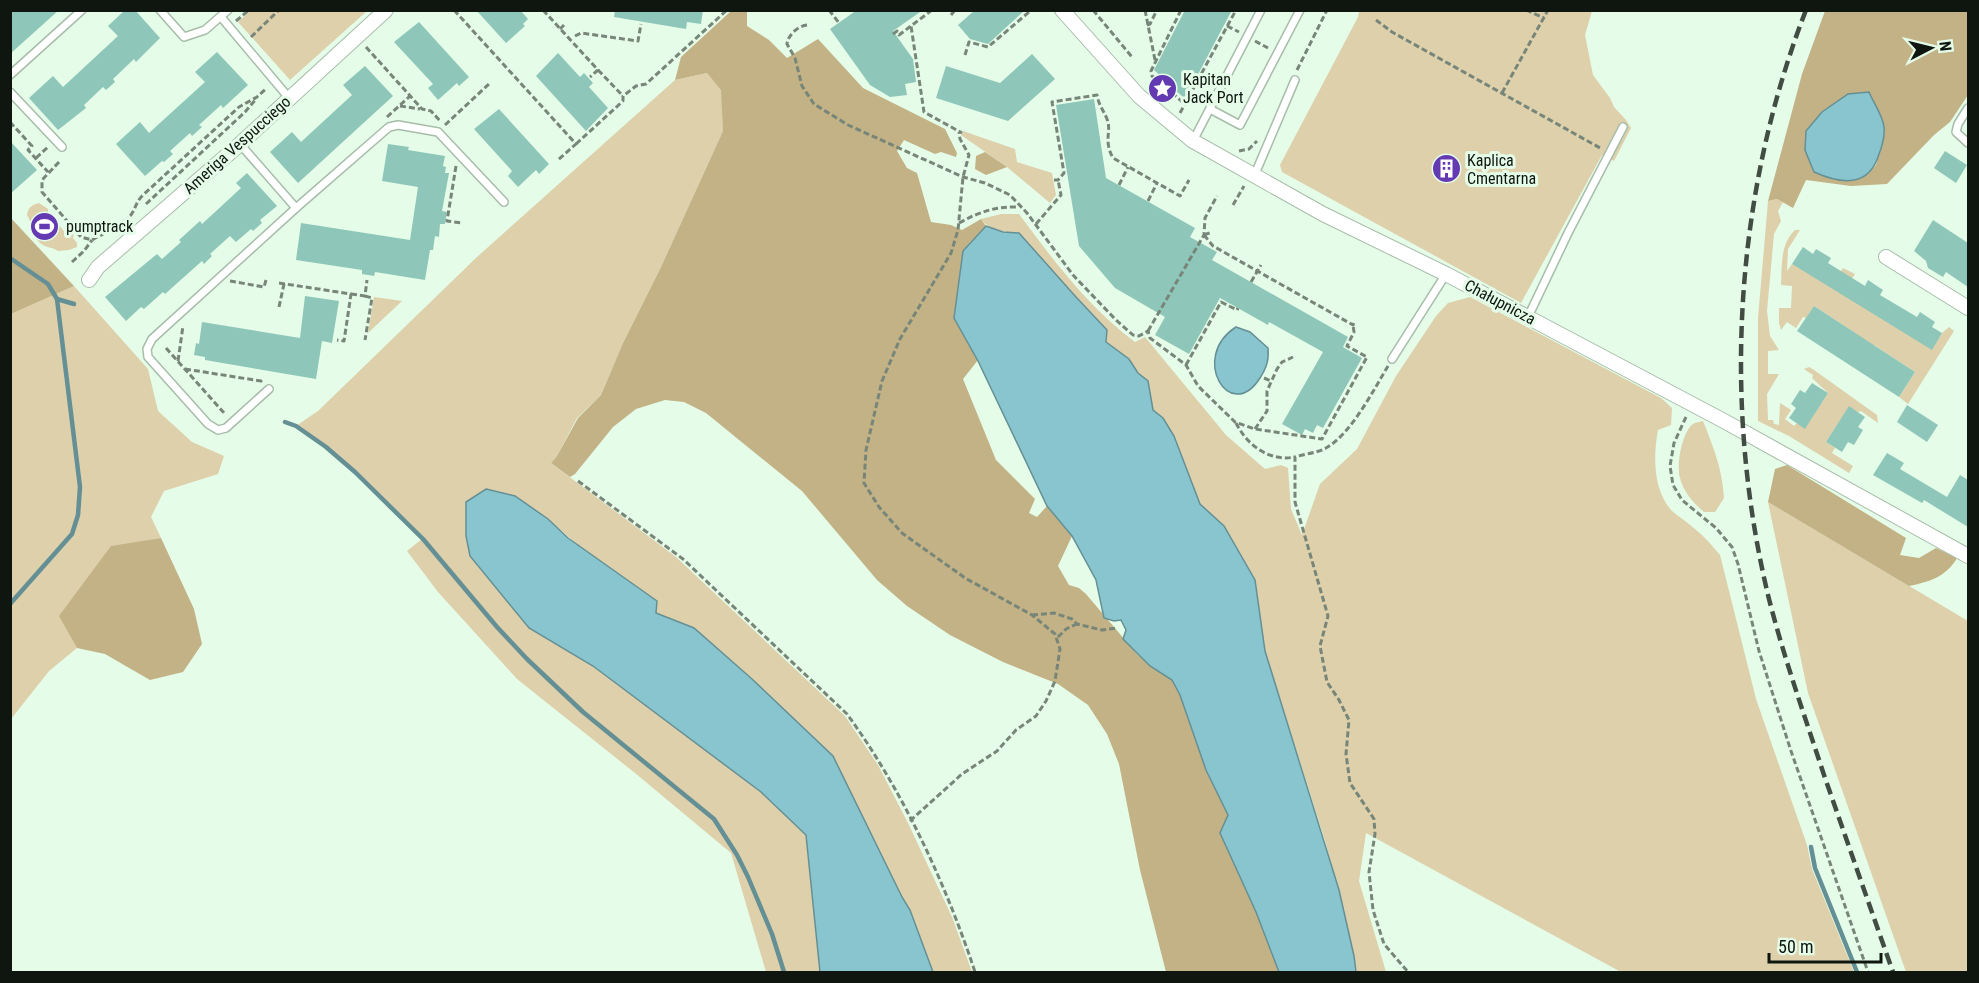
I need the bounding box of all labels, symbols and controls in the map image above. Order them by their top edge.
north arrow [1901,18,1961,78]
text: N [1935,40,1955,52]
place label: Kapitan Jack Port [1183,70,1244,107]
place icon: Kapitan Jack Port [1146,72,1178,104]
street label: Ameriga Vespucciego [180,92,294,198]
place label: Kaplica Cmentarna [1467,151,1536,188]
building icon: Kaplica Cmentarna [1430,153,1462,185]
sports icon: pumptrack [29,210,61,242]
place label: pumptrack [66,217,134,236]
street label: Chałupnicza [1461,275,1539,329]
scale bar [1769,926,1882,964]
text: 50 m [1778,936,1813,957]

